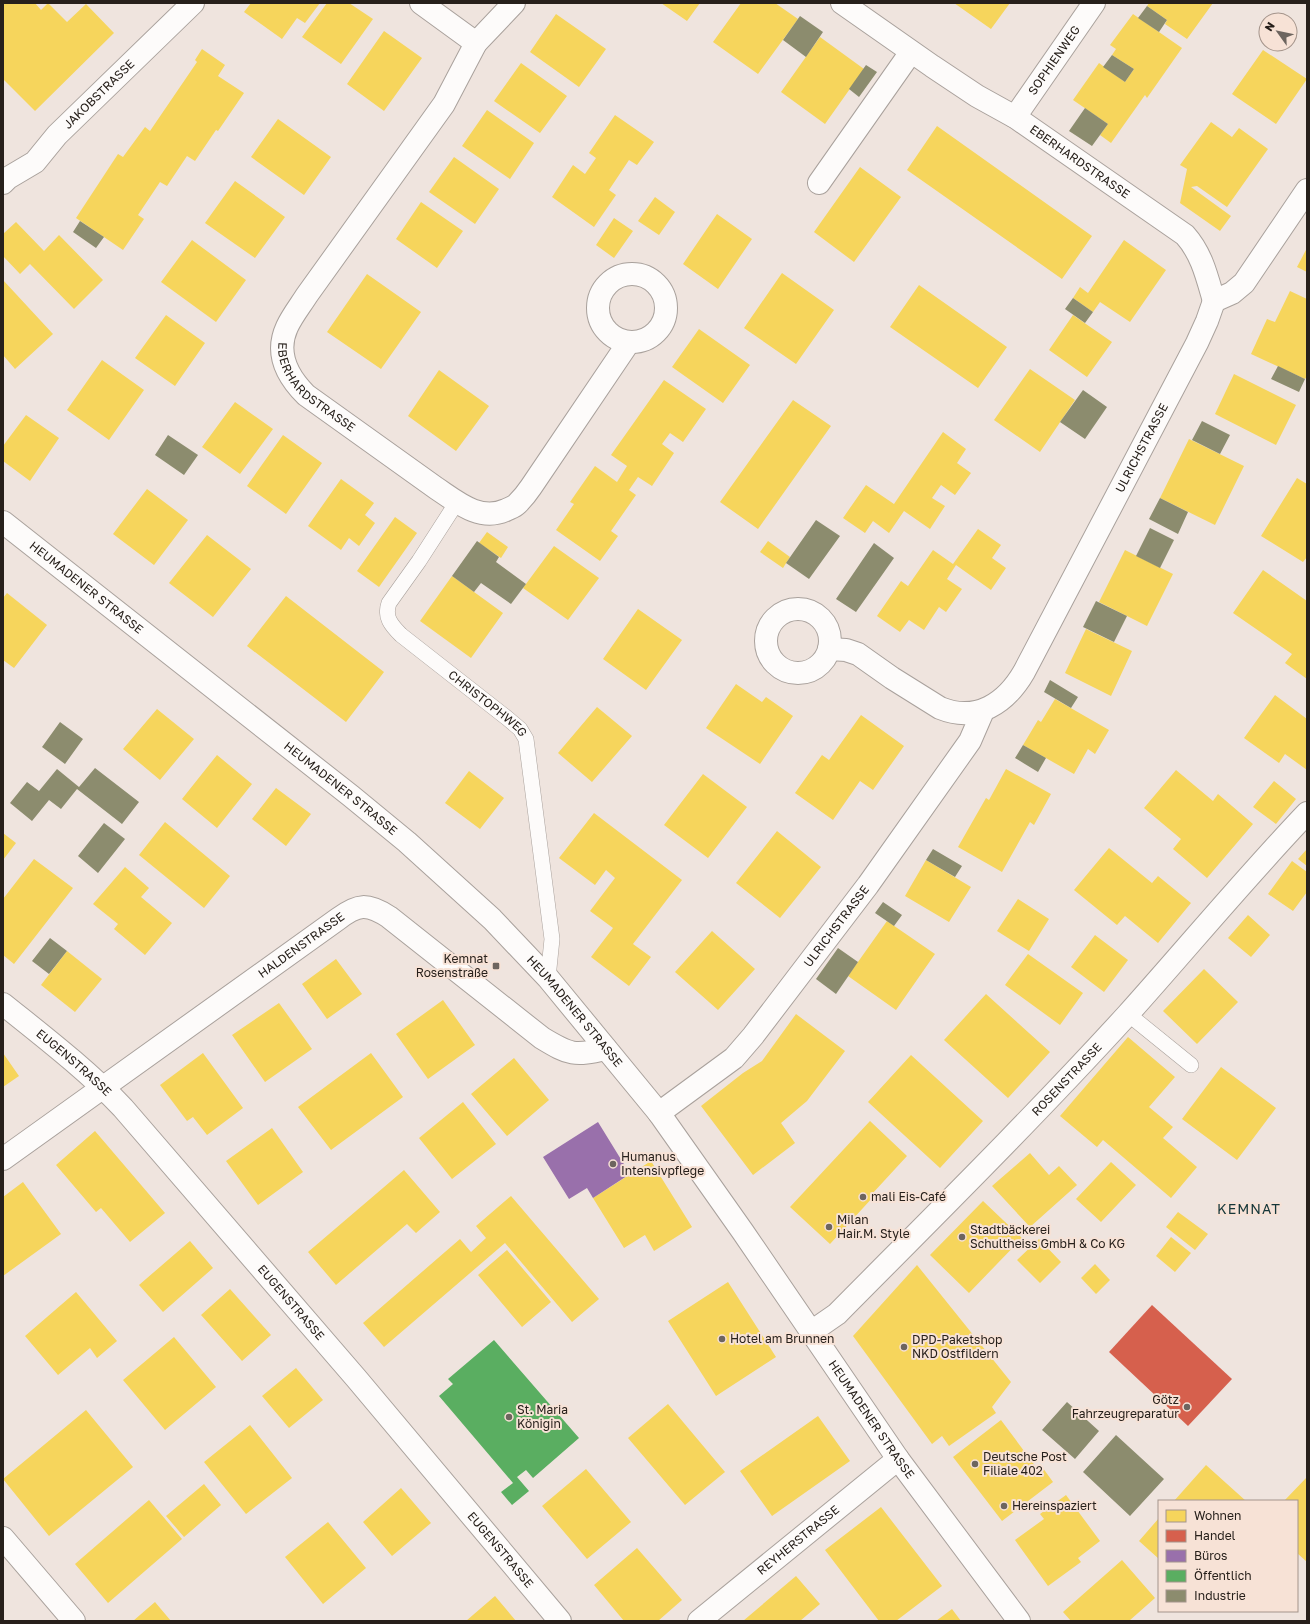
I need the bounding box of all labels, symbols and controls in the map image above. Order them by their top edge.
north arrow [1258,12,1298,52]
text: N [1261,19,1277,33]
street label: SOPHIENWEG [1025,22,1083,98]
street label: JAKOBSTRASSE [60,56,137,132]
street label: EBERHARDSTRASSE [1027,122,1133,201]
street label: EBERHARDSTRASSE [275,342,358,435]
street label: ULRICHSTRASSE [1112,400,1171,495]
street label: HEUMADENER STRASSE [27,538,147,637]
street label: CHRISTOPHWEG [445,667,531,739]
street label: HEUMADENER STRASSE [281,738,400,838]
street label: ULRICHSTRASSE [800,882,872,970]
street label: HALDENSTRASSE [255,909,347,981]
place label: Kemnat Rosenstraße [416,951,488,980]
street label: HEUMADENER STRASSE [524,952,626,1070]
marker: Kemnat Rosenstraße [491,961,501,971]
street label: EUGENSTRASSE [33,1026,115,1099]
street label: ROSENSTRASSE [1028,1040,1105,1119]
place label: Humanus Intensivpflege [621,1149,704,1178]
marker: Humanus Intensivpflege [608,1159,618,1169]
place label: mali Eis-Café [871,1189,946,1204]
marker: mali Eis-Café [858,1192,868,1202]
district label: KEMNAT [1217,1200,1281,1217]
place label: Milan Hair.M. Style [837,1212,910,1241]
marker: Milan Hair.M. Style [824,1222,834,1232]
place label: Stadtbäckerei Schultheiss GmbH & Co KG [970,1222,1125,1251]
marker: Stadtbäckerei Schultheiss GmbH & Co KG [957,1232,967,1242]
street label: EUGENSTRASSE [255,1262,328,1343]
place label: Hotel am Brunnen [730,1331,834,1346]
place label: DPD-Paketshop NKD Ostfildern [912,1332,1002,1361]
marker: Hotel am Brunnen [717,1334,727,1344]
marker: DPD-Paketshop NKD Ostfildern [899,1342,909,1352]
street label: HEUMADENER STRASSE [826,1357,918,1481]
place label: Götz Fahrzeugreparatur [1072,1392,1179,1421]
place label: St. Maria Königin [517,1402,568,1431]
marker: Götz Fahrzeugreparatur [1182,1402,1192,1412]
marker: St. Maria Königin [504,1412,514,1422]
place label: Deutsche Post Filiale 402 [983,1449,1067,1478]
marker: Deutsche Post Filiale 402 [970,1459,980,1469]
place label: Hereinspaziert [1012,1498,1097,1513]
legend [1158,1500,1298,1612]
marker: Hereinspaziert [999,1501,1009,1511]
street label: REYHERSTRASSE [754,1502,842,1578]
street label: EUGENSTRASSE [464,1508,537,1591]
text: Wohnen [1194,1508,1241,1523]
text: Handel [1194,1528,1236,1543]
text: Büros [1194,1548,1227,1563]
text: Öffentlich [1194,1568,1252,1583]
text: Industrie [1194,1588,1246,1603]

